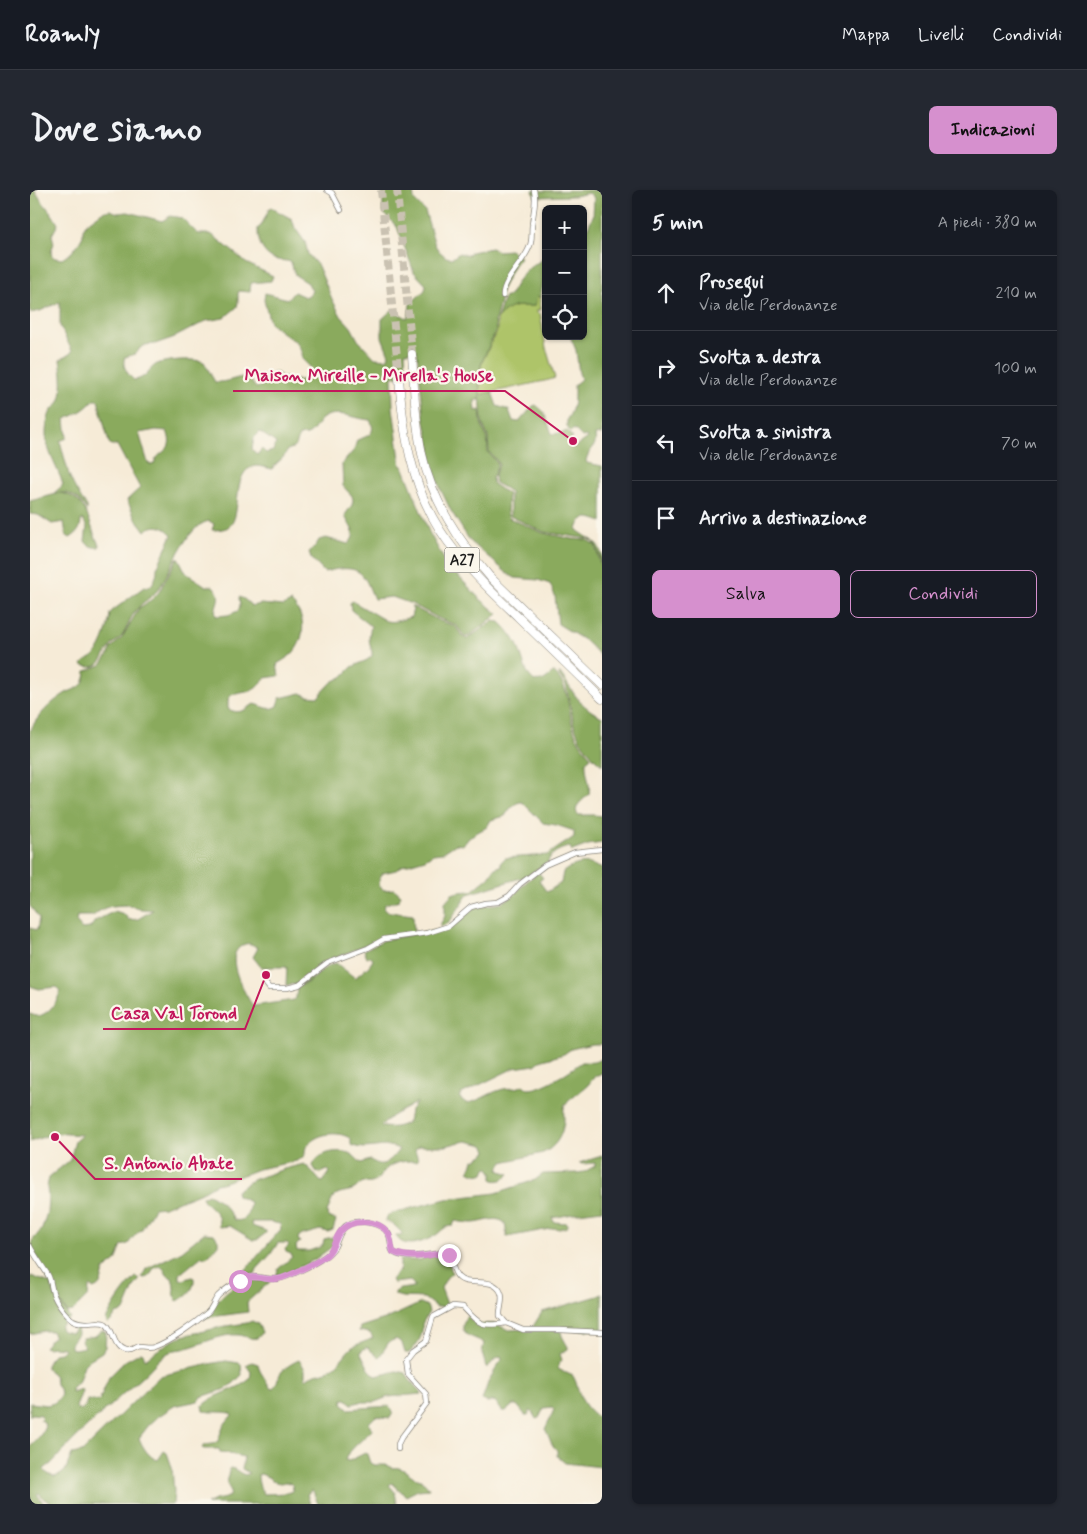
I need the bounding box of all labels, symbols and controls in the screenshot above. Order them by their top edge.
text: Roamly [25,19,100,50]
text: Mappa [842,23,890,47]
text: Livelli [918,23,964,47]
text: Condividi [992,23,1062,47]
button: Indicazioni [929,106,1057,154]
text: Dove siamo [30,107,202,153]
map controls [542,205,587,340]
button: + [542,205,587,250]
text: 5 min [652,209,704,237]
text: A piedi · 380 m [938,212,1037,233]
button: − [542,250,587,295]
text: Prosegui [699,270,764,295]
icon: ahead [652,279,680,307]
text: 210 m [996,283,1037,304]
button: locate [542,295,587,340]
text: Via delle Perdonanze [699,295,838,316]
text: Svolta a destra [699,345,821,370]
icon: right [652,354,680,382]
callout: Maison Mireille - Mirella's House [233,358,505,391]
text: 100 m [994,358,1037,379]
text: Maison Mireille - Mirella's House [245,364,494,388]
text: Via delle Perdonanze [699,370,838,391]
text: Svolta a sinistra [699,420,832,445]
icon: left [652,429,680,457]
text: 70 m [1001,433,1037,454]
text: Via delle Perdonanze [699,445,838,466]
icon: arrive [652,504,680,532]
text: Arrivo a destinazione [699,506,867,531]
road number: A27 [444,548,480,572]
button: Salva [652,570,840,618]
button: Condividi [850,570,1037,618]
callout: Casa Val Torond [103,996,245,1029]
text: Casa Val Torond [111,1002,237,1026]
callout: S. Antonio Abate [95,1146,242,1179]
text: S. Antonio Abate [104,1152,234,1176]
route end [438,1244,461,1267]
route start [229,1270,252,1293]

